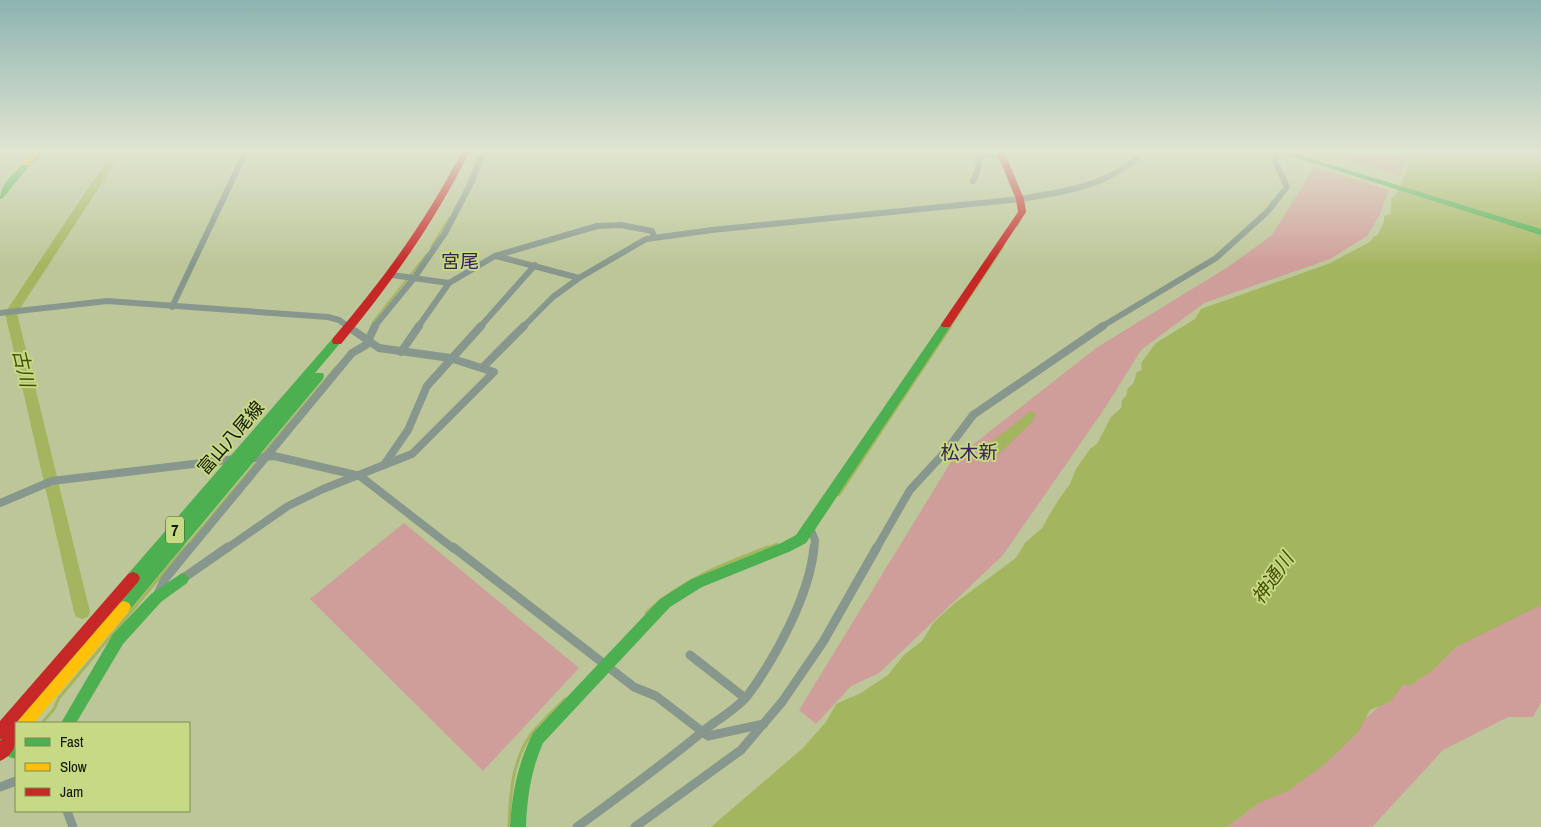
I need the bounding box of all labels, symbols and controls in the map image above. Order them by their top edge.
district label: 宮尾 [441,248,479,274]
water label: 古川 [7,347,41,391]
street label: 富山八尾線 [192,396,270,480]
district label: 松木新 [940,439,998,465]
road number: 7 [166,516,184,544]
water label: 神通川 [1245,546,1300,609]
legend [15,722,190,812]
text: Fast [60,731,84,752]
text: Slow [60,756,87,777]
text: Jam [60,781,83,802]

